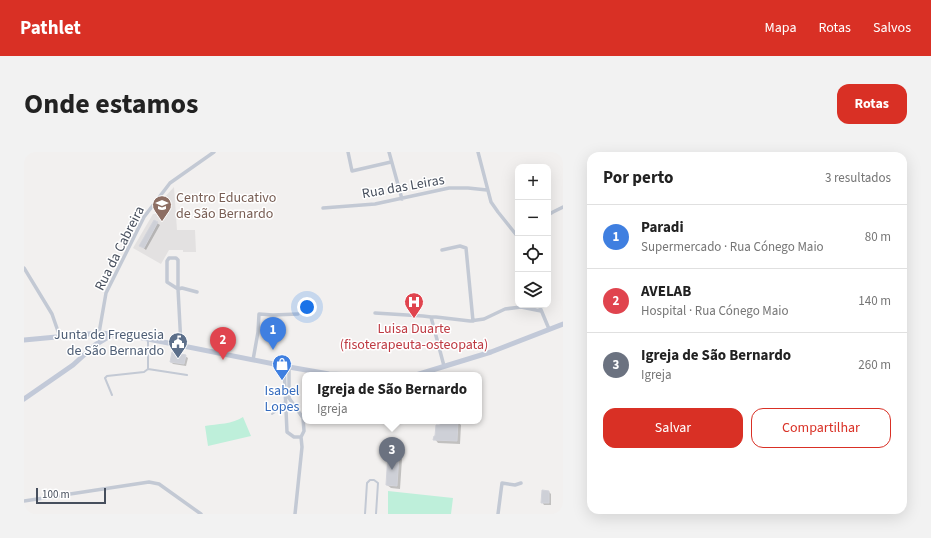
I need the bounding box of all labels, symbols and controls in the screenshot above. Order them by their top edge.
text: Pathlet [20,15,81,42]
text: Mapa [765,18,796,38]
text: Rotas [818,18,851,38]
text: Salvos [873,18,911,38]
text: Onde estamos [24,84,198,124]
button: Rotas [837,84,907,124]
map controls [515,164,551,308]
button: + [515,164,551,200]
text: Por perto [603,166,673,190]
text: 3 resultados [825,169,891,187]
street label: Rua das Leiras [360,170,446,204]
place label: Centro Educativo de São Bernardo [176,188,276,224]
school or university icon: Centro Educativo de São Bernardo [151,194,173,222]
button: − [515,200,551,236]
street label: Rua da Cabreira [90,203,150,294]
text: Paradi [641,217,684,238]
text: 1 [613,228,619,246]
text: 80 m [865,228,891,246]
button: locate [515,236,551,272]
text: Supermercado · Rua Cónego Maio [641,238,824,256]
button: layers [515,272,551,308]
text: AVELAB [641,281,691,302]
hospital icon: Luisa Duarte (fisoterapeuta-osteopata) [403,291,425,319]
text: 2 [613,292,619,310]
text: 140 m [858,292,891,310]
your location [297,297,317,317]
text: Hospital · Rua Cónego Maio [641,302,789,320]
pin: 1 [260,317,286,350]
place label: Luisa Duarte (fisoterapeuta-osteopata) [340,319,488,355]
place label: Junta de Freguesia de São Bernardo [54,325,164,361]
pin: 2 [210,327,236,360]
public building icon: Junta de Freguesia de São Bernardo [167,331,189,359]
text: Igreja de São Bernardo [641,345,791,366]
shop icon: Isabel Lopes [271,353,293,381]
text: 3 [613,356,619,374]
text: 260 m [858,356,891,374]
text: Igreja [641,366,672,384]
popup [302,372,482,424]
text: Igreja de São Bernardo [317,379,467,400]
place label: Isabel Lopes [265,381,300,417]
text: Igreja [317,400,347,418]
button: Salvar [603,408,743,448]
button: Compartilhar [751,408,891,448]
pin: 3 [379,437,405,470]
scale bar [36,486,106,505]
text: 100 m [42,487,70,502]

